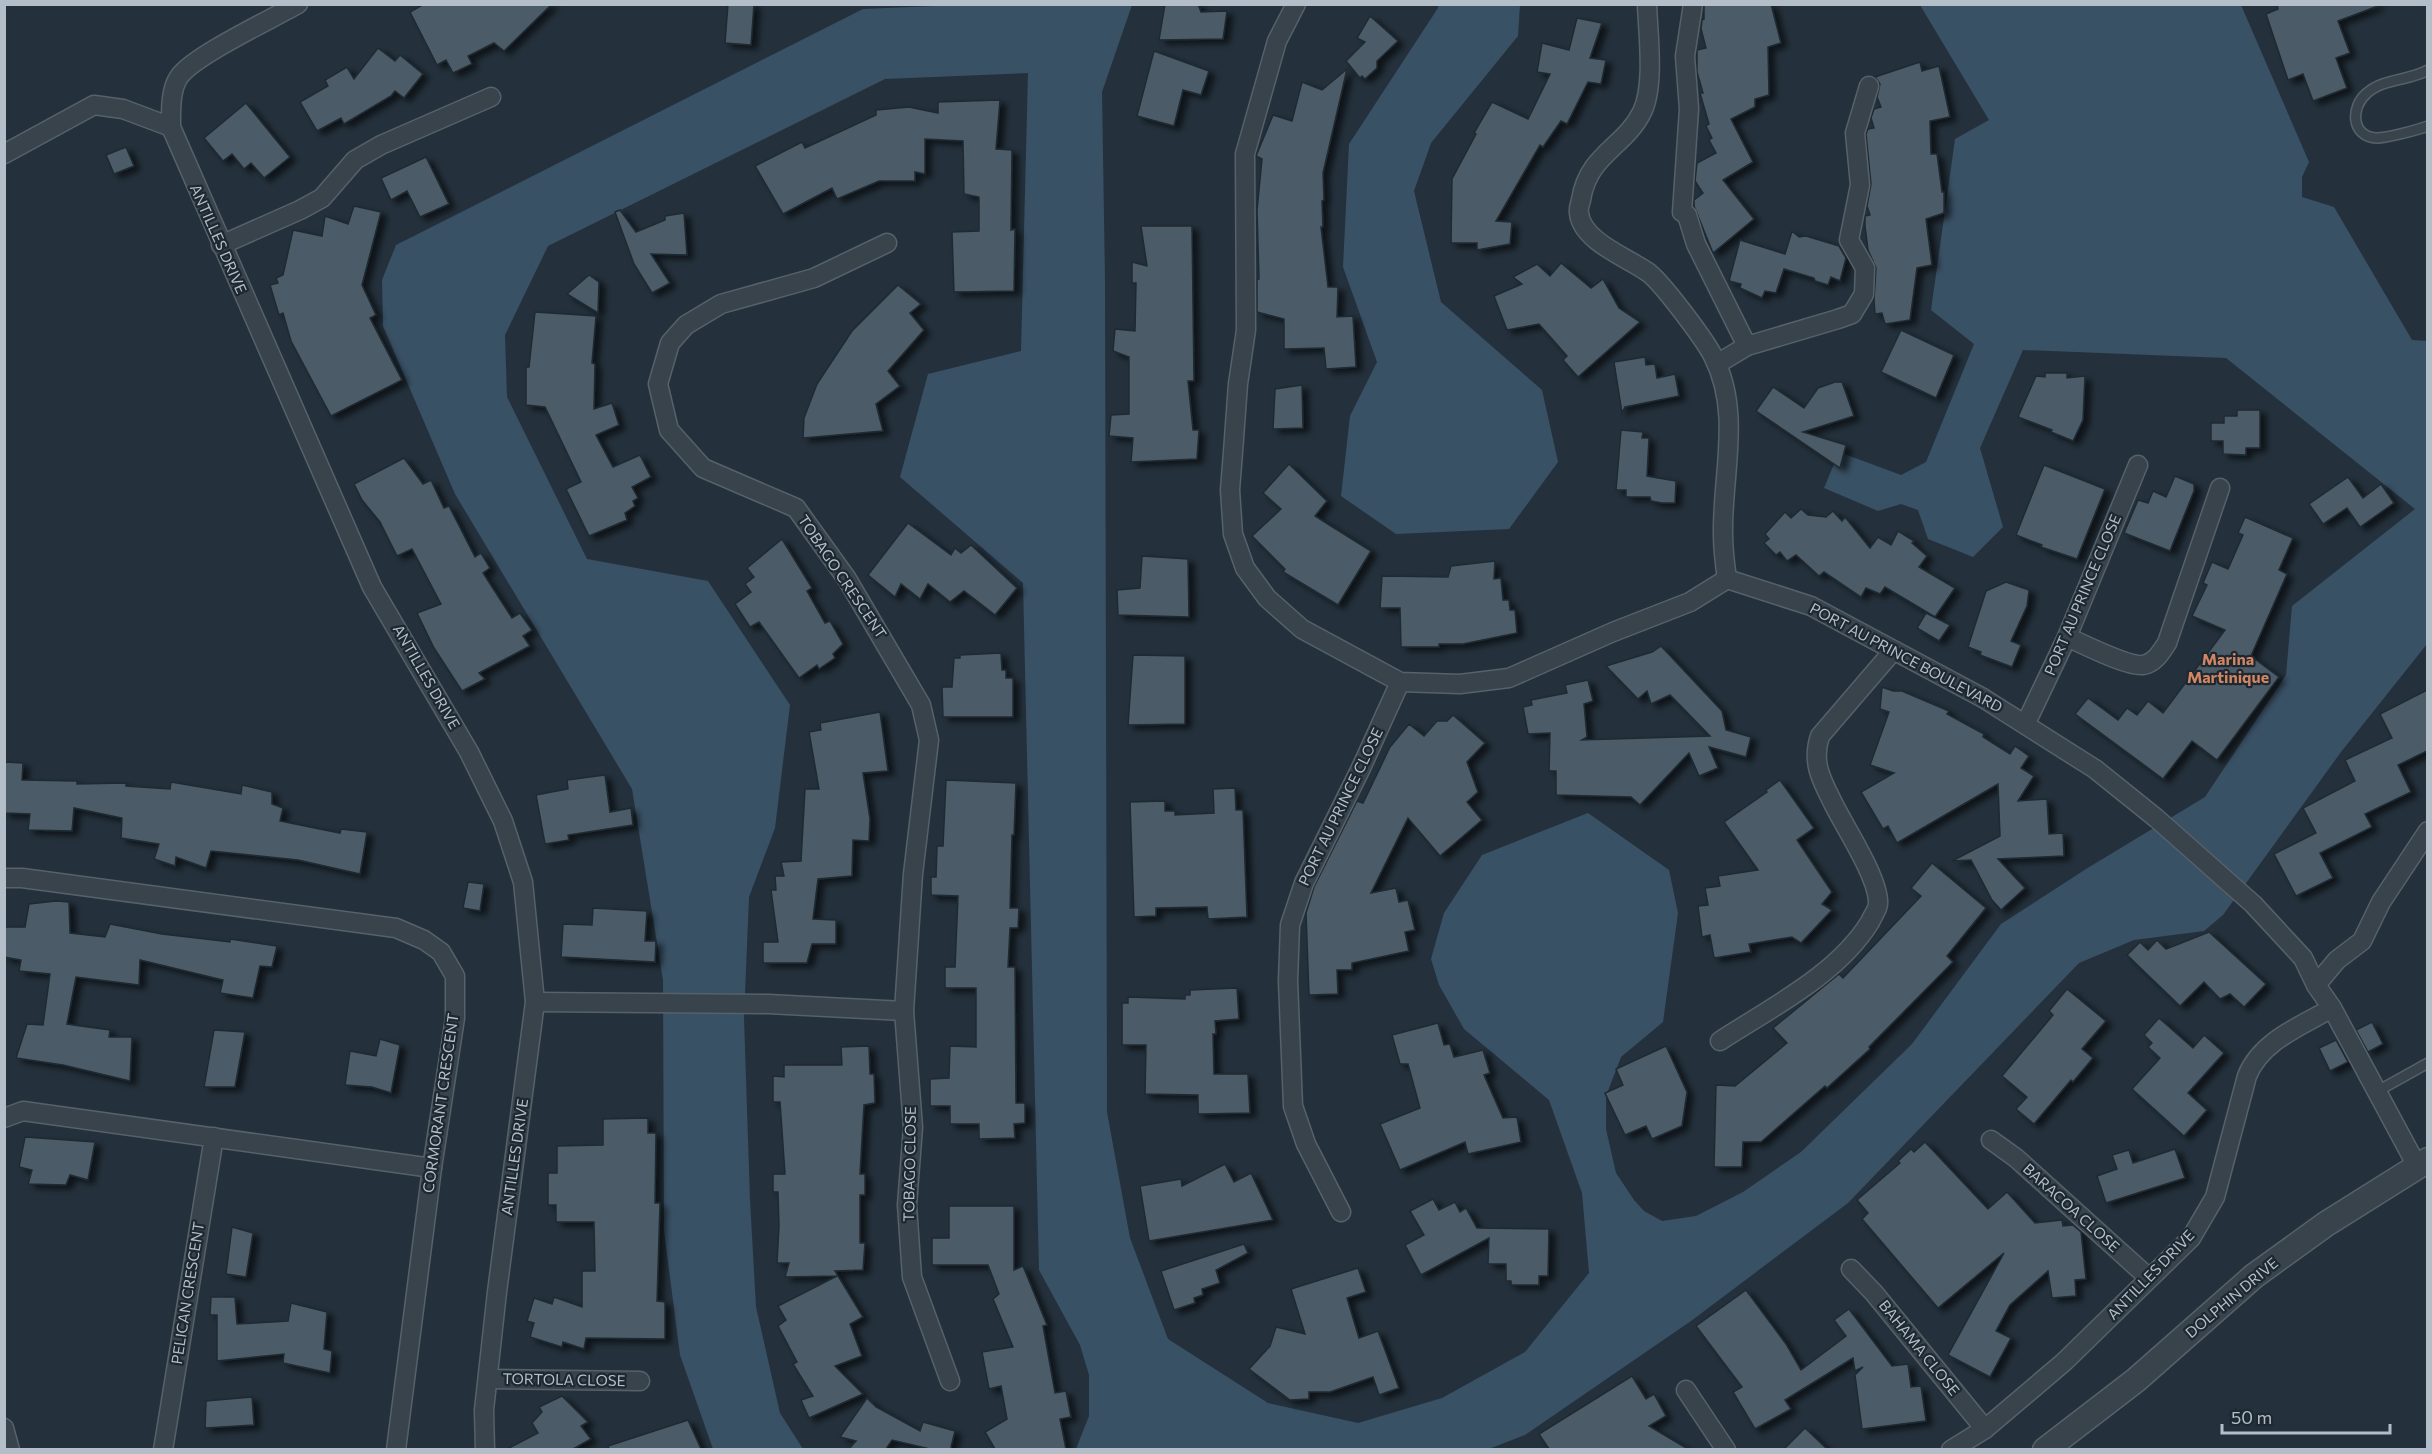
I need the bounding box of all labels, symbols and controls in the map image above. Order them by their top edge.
street label: ANTILLES DRIVE [187,181,251,296]
street label: TOBAGO CRESCENT [795,511,891,642]
street label: PORT AU PRINCE CLOSE [2040,511,2124,678]
street label: PORT AU PRINCE BOULEVARD [1807,599,2006,716]
street label: ANTILLES DRIVE [390,621,464,732]
district label: Marina Martinique [2187,649,2269,686]
street label: PORT AU PRINCE CLOSE [1294,725,1386,888]
street label: CORMORANT CRESCENT [418,1011,462,1194]
street label: ANTILLES DRIVE [497,1097,531,1216]
street label: TOBAGO CLOSE [899,1106,919,1222]
street label: BARACOA CLOSE [2020,1159,2124,1255]
street label: PELICAN CRESCENT [167,1220,207,1365]
street label: ANTILLES DRIVE [2103,1226,2198,1323]
street label: DOLPHIN DRIVE [2181,1253,2281,1341]
street label: BAHAMA CLOSE [1876,1296,1964,1399]
street label: TORTOLA CLOSE [502,1369,626,1389]
scale bar [2222,1397,2390,1435]
text: 50 m [2231,1406,2272,1428]

